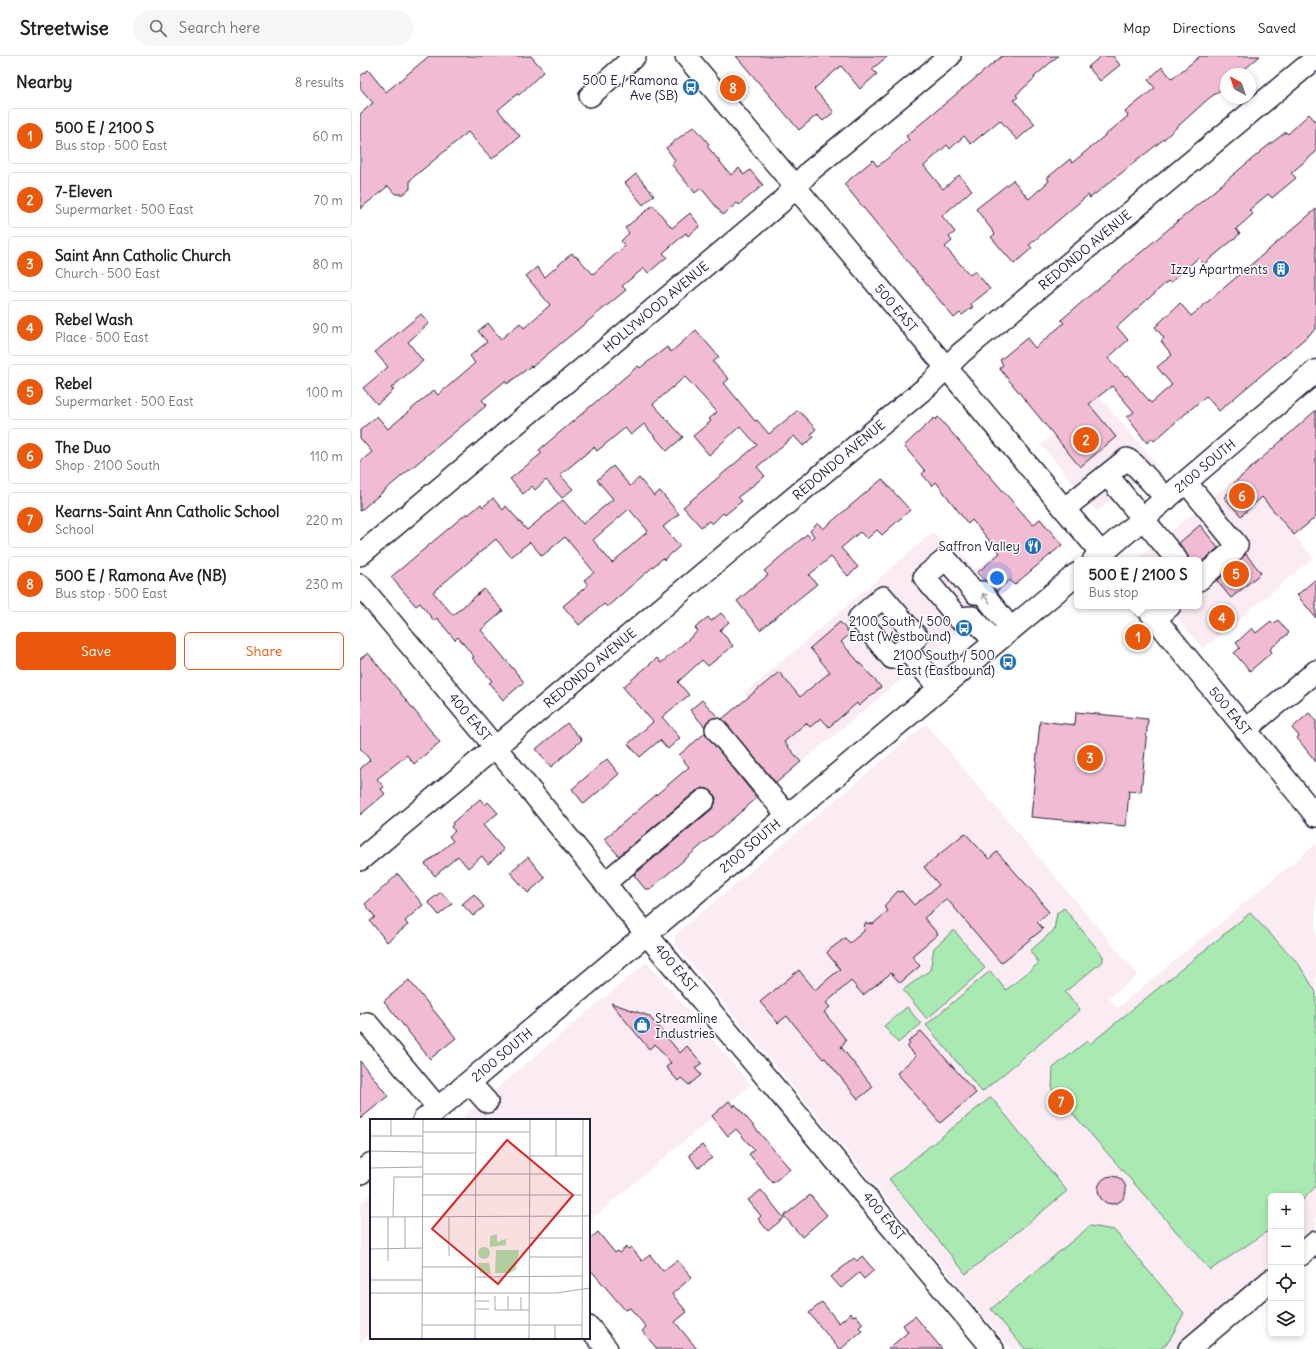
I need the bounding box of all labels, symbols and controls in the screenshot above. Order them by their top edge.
search box [133,10,413,46]
text: Streetwise [20,16,109,40]
icon: search [147,17,169,39]
text: Search here [179,18,260,37]
text: Map [1123,19,1150,37]
text: Directions [1172,19,1236,37]
text: Saved [1258,19,1296,37]
north arrow [1220,68,1256,104]
text: Nearby [16,71,72,93]
place label: 500 E / Ramona Ave (SB) [582,72,678,104]
pin: 8 [720,73,746,103]
text: 8 results [295,74,344,91]
bus stop icon: 500 E / Ramona Ave (SB) [681,77,701,97]
text: 500 E / 2100 S [55,118,154,137]
text: 1 [27,128,33,145]
text: 60 m [312,128,343,145]
text: Bus stop · 500 East [55,137,167,154]
text: 7-Eleven [55,182,113,201]
text: 2 [26,192,34,209]
text: 70 m [314,192,343,209]
text: Supermarket · 500 East [55,201,194,218]
street label: REDONDO AVENUE [1035,206,1135,294]
text: Saint Ann Catholic Church [55,246,231,265]
text: 3 [26,256,34,273]
text: 80 m [312,256,343,273]
street label: HOLLYWOOD AVENUE [600,257,713,356]
building icon: Izzy Apartments [1271,259,1291,279]
place label: Izzy Apartments [1170,261,1268,278]
text: Church · 500 East [55,265,160,282]
street label: 500 EAST [871,280,921,336]
text: Rebel Wash [55,310,133,329]
text: 4 [26,320,34,337]
text: 90 m [312,320,343,337]
text: Place · 500 East [55,329,148,346]
text: Rebel [55,374,92,393]
text: 5 [26,384,34,401]
text: 100 m [306,384,343,401]
text: Supermarket · 500 East [55,393,194,410]
street label: REDONDO AVENUE [789,416,889,504]
pin: 2 [1073,425,1099,455]
street label: 2100 SOUTH [1171,435,1239,497]
text: The Duo [55,438,111,457]
text: 6 [26,448,34,465]
text: 110 m [310,448,343,465]
text: Shop · 2100 South [55,457,160,474]
pin: 6 [1229,481,1255,511]
text: Kearns-Saint Ann Catholic School [55,502,279,521]
text: 7 [27,512,33,529]
text: 220 m [306,512,343,529]
text: School [55,521,94,538]
restaurant icon: Saffron Valley [1023,536,1043,556]
place label: Saffron Valley [939,538,1020,555]
popup [1074,557,1202,609]
pin: 5 [1223,559,1249,589]
text: 500 E / 2100 S [1088,565,1188,584]
text: 500 E / Ramona Ave (NB) [55,566,226,585]
your location [987,568,1007,588]
text: 8 [26,576,34,593]
text: 230 m [305,576,343,593]
text: Bus stop [1088,584,1139,601]
text: Bus stop · 500 East [55,585,167,602]
one-way arrow [982,593,991,604]
pin: 4 [1209,603,1235,633]
place label: 2100 South / 500 East (Westbound) [849,613,951,645]
bus stop icon: 2100 South / 500 East (Westbound) [954,618,974,638]
pin: 1 [1125,622,1151,652]
street label: REDONDO AVENUE [540,624,640,712]
button: Save [16,632,176,670]
button: Share [184,632,344,670]
place label: 2100 South / 500 East (Eastbound) [893,647,995,679]
bus stop icon: 2100 South / 500 East (Eastbound) [998,652,1018,672]
street label: 500 EAST [1205,683,1255,739]
street label: 400 EAST [445,689,495,745]
pin: 3 [1077,743,1103,773]
street label: 2100 SOUTH [716,815,784,877]
street label: 400 EAST [651,940,701,996]
place label: Streamline Industries [655,1010,718,1042]
shop icon: Streamline Industries [632,1015,652,1035]
street label: 2100 SOUTH [468,1024,536,1086]
pin: 7 [1048,1087,1074,1117]
inset map [370,1119,590,1339]
street label: 400 EAST [859,1188,909,1244]
map controls [1268,1193,1304,1337]
button: + [1268,1193,1304,1229]
button: − [1268,1229,1304,1265]
button: locate [1268,1265,1304,1301]
button: layers [1268,1301,1304,1337]

